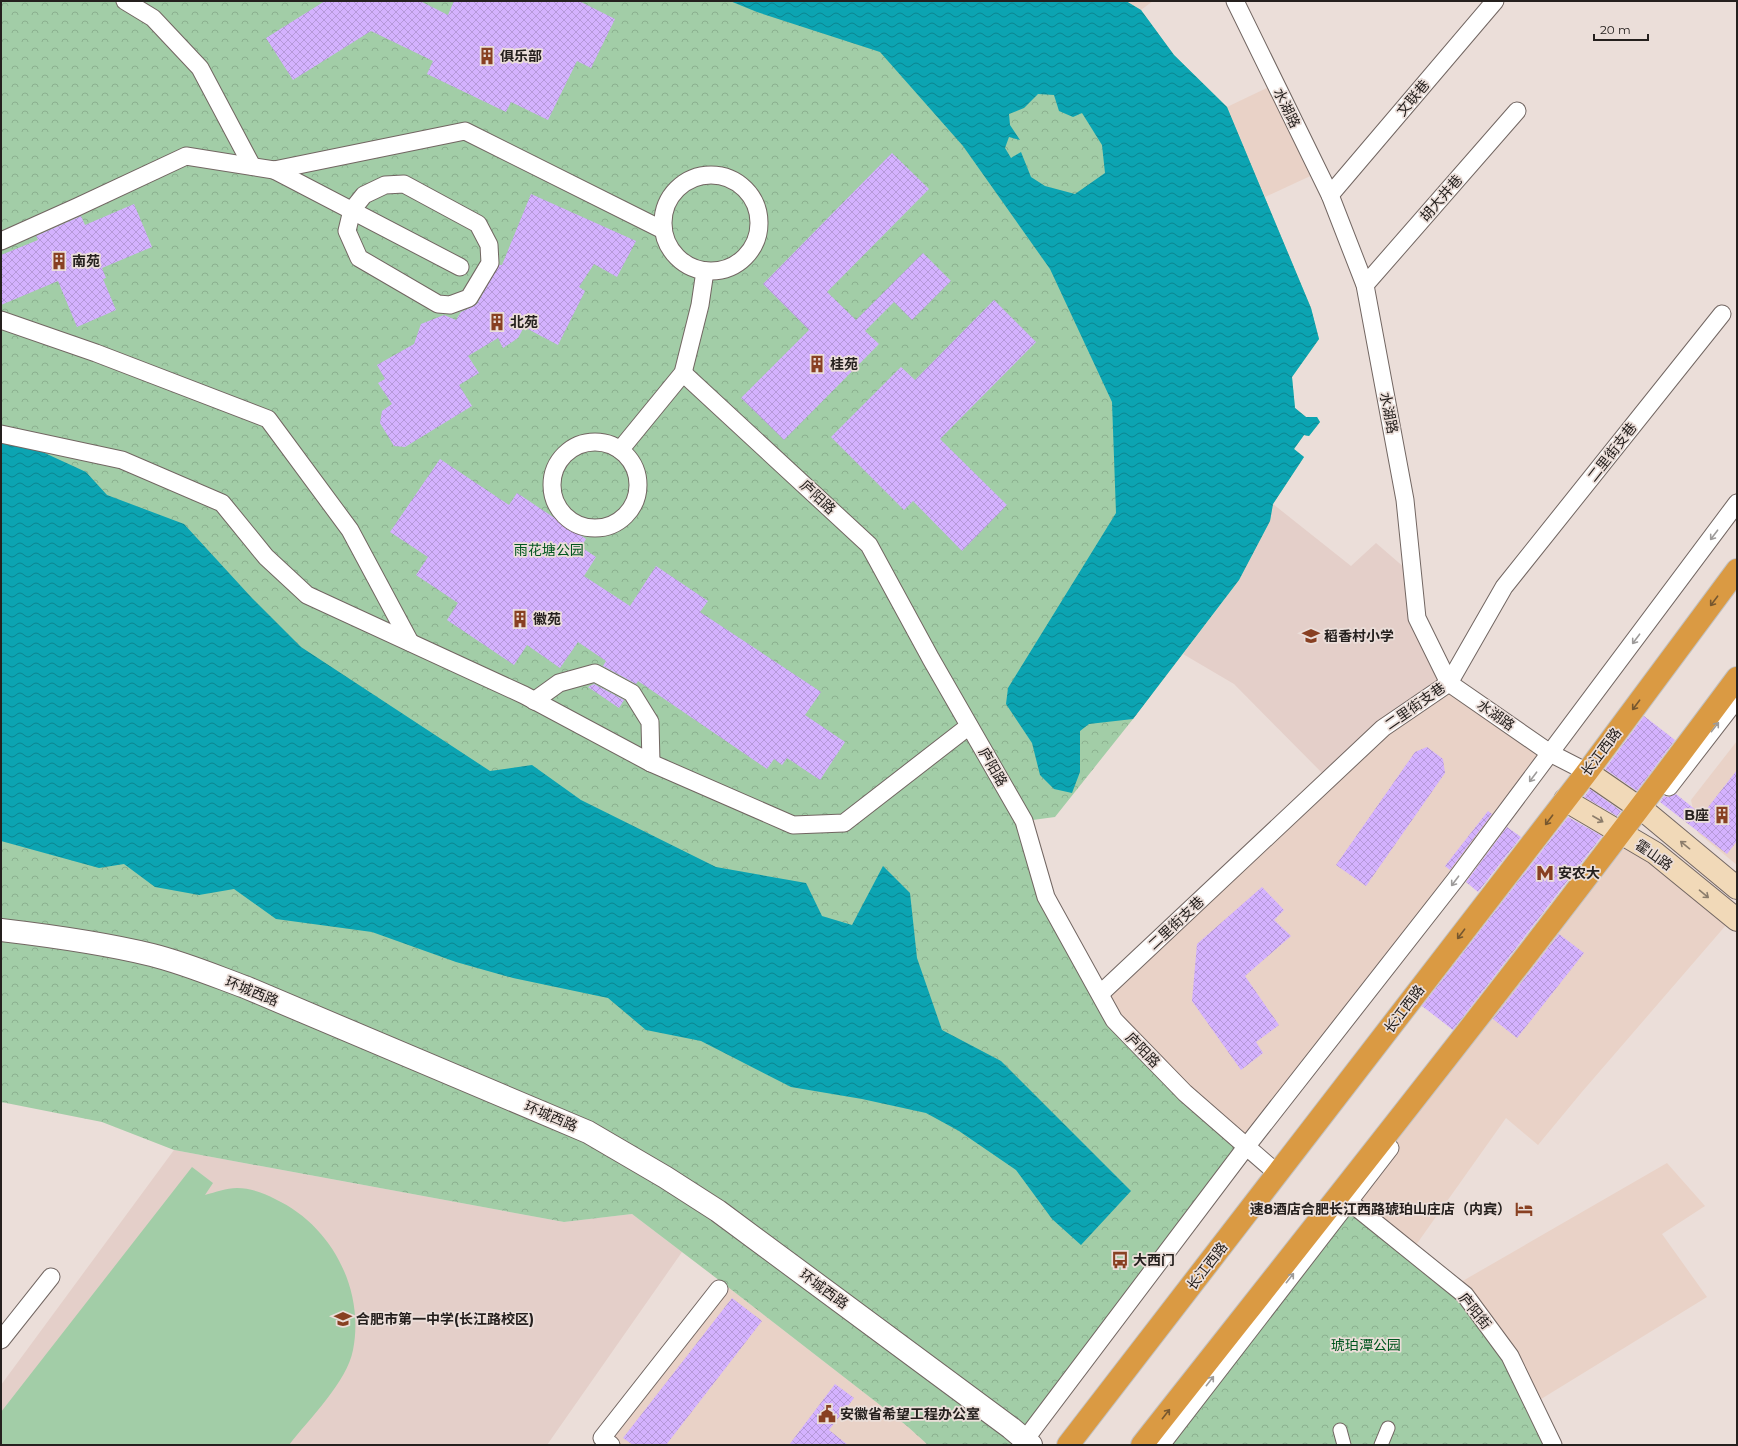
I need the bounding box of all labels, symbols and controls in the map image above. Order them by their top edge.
scale bar [1594,16,1648,42]
text: 20 m [1600,22,1631,37]
building icon: 俱乐部 [477,46,497,66]
place label: 俱乐部 [500,47,542,65]
street label: 文联巷 [1393,76,1433,120]
street label: 水湖路 [1270,85,1304,131]
street label: 胡大井巷 [1416,171,1466,225]
building icon: 南苑 [49,251,69,271]
place label: 南苑 [72,252,100,270]
building icon: 北苑 [487,312,507,332]
place label: 北苑 [510,313,538,331]
building icon: 桂苑 [807,354,827,374]
place label: 桂苑 [830,355,858,373]
street label: 水湖路 [1376,391,1402,435]
street label: 二里街支巷 [1583,419,1641,485]
street label: 庐阳路 [797,476,839,518]
one-way arrow [1709,529,1718,540]
park label: 雨花塘公园 [514,541,584,559]
one-way arrow [1709,596,1718,607]
building icon: 徽苑 [510,609,530,629]
place label: 徽苑 [533,610,561,628]
school or university icon: 稻香村小学 [1301,626,1321,646]
place label: 稻香村小学 [1324,627,1394,645]
one-way arrow [1632,633,1640,644]
street label: 二里街支巷 [1381,679,1449,733]
street label: 水湖路 [1474,696,1518,734]
one-way arrow [1632,700,1640,711]
one-way arrow [1710,722,1719,733]
street label: 长江西路 [1577,724,1625,780]
street label: 庐阳路 [975,744,1011,790]
one-way arrow [1529,771,1537,782]
building icon: B座 [1712,805,1732,825]
place label: B座 [1684,806,1709,824]
one-way arrow [1545,815,1553,826]
one-way arrow [1592,816,1604,824]
street label: 霍山路 [1632,836,1676,874]
one-way arrow [1680,841,1691,850]
metro station icon: 安农大 [1535,863,1555,883]
place label: 安农大 [1558,864,1600,882]
one-way arrow [1451,875,1459,886]
one-way arrow [1699,889,1710,898]
street label: 二里街支巷 [1144,893,1208,953]
one-way arrow [1457,929,1465,940]
street label: 环城西路 [223,972,281,1010]
street label: 长江西路 [1380,981,1428,1037]
street label: 庐阳路 [1122,1029,1164,1071]
street label: 环城西路 [522,1097,580,1135]
hotel icon: 速8酒店合肥长江西路琥珀山庄店（内宾） [1514,1199,1534,1219]
place label: 速8酒店合肥长江西路琥珀山庄店（内宾） [1250,1200,1511,1218]
street label: 长江西路 [1183,1238,1231,1294]
bus stop icon: 大西门 [1110,1250,1130,1270]
place label: 大西门 [1133,1251,1175,1269]
street label: 环城西路 [796,1265,852,1313]
one-way arrow [1286,1272,1294,1283]
street label: 庐阳街 [1455,1289,1495,1333]
school or university icon: 合肥市第一中学(长江路校区) [333,1309,353,1329]
place label: 合肥市第一中学(长江路校区) [356,1310,534,1328]
park label: 琥珀潭公园 [1331,1336,1401,1354]
one-way arrow [1206,1375,1215,1386]
public building icon: 安徽省希望工程办公室 [817,1404,837,1424]
place label: 安徽省希望工程办公室 [840,1405,980,1423]
one-way arrow [1162,1409,1170,1420]

